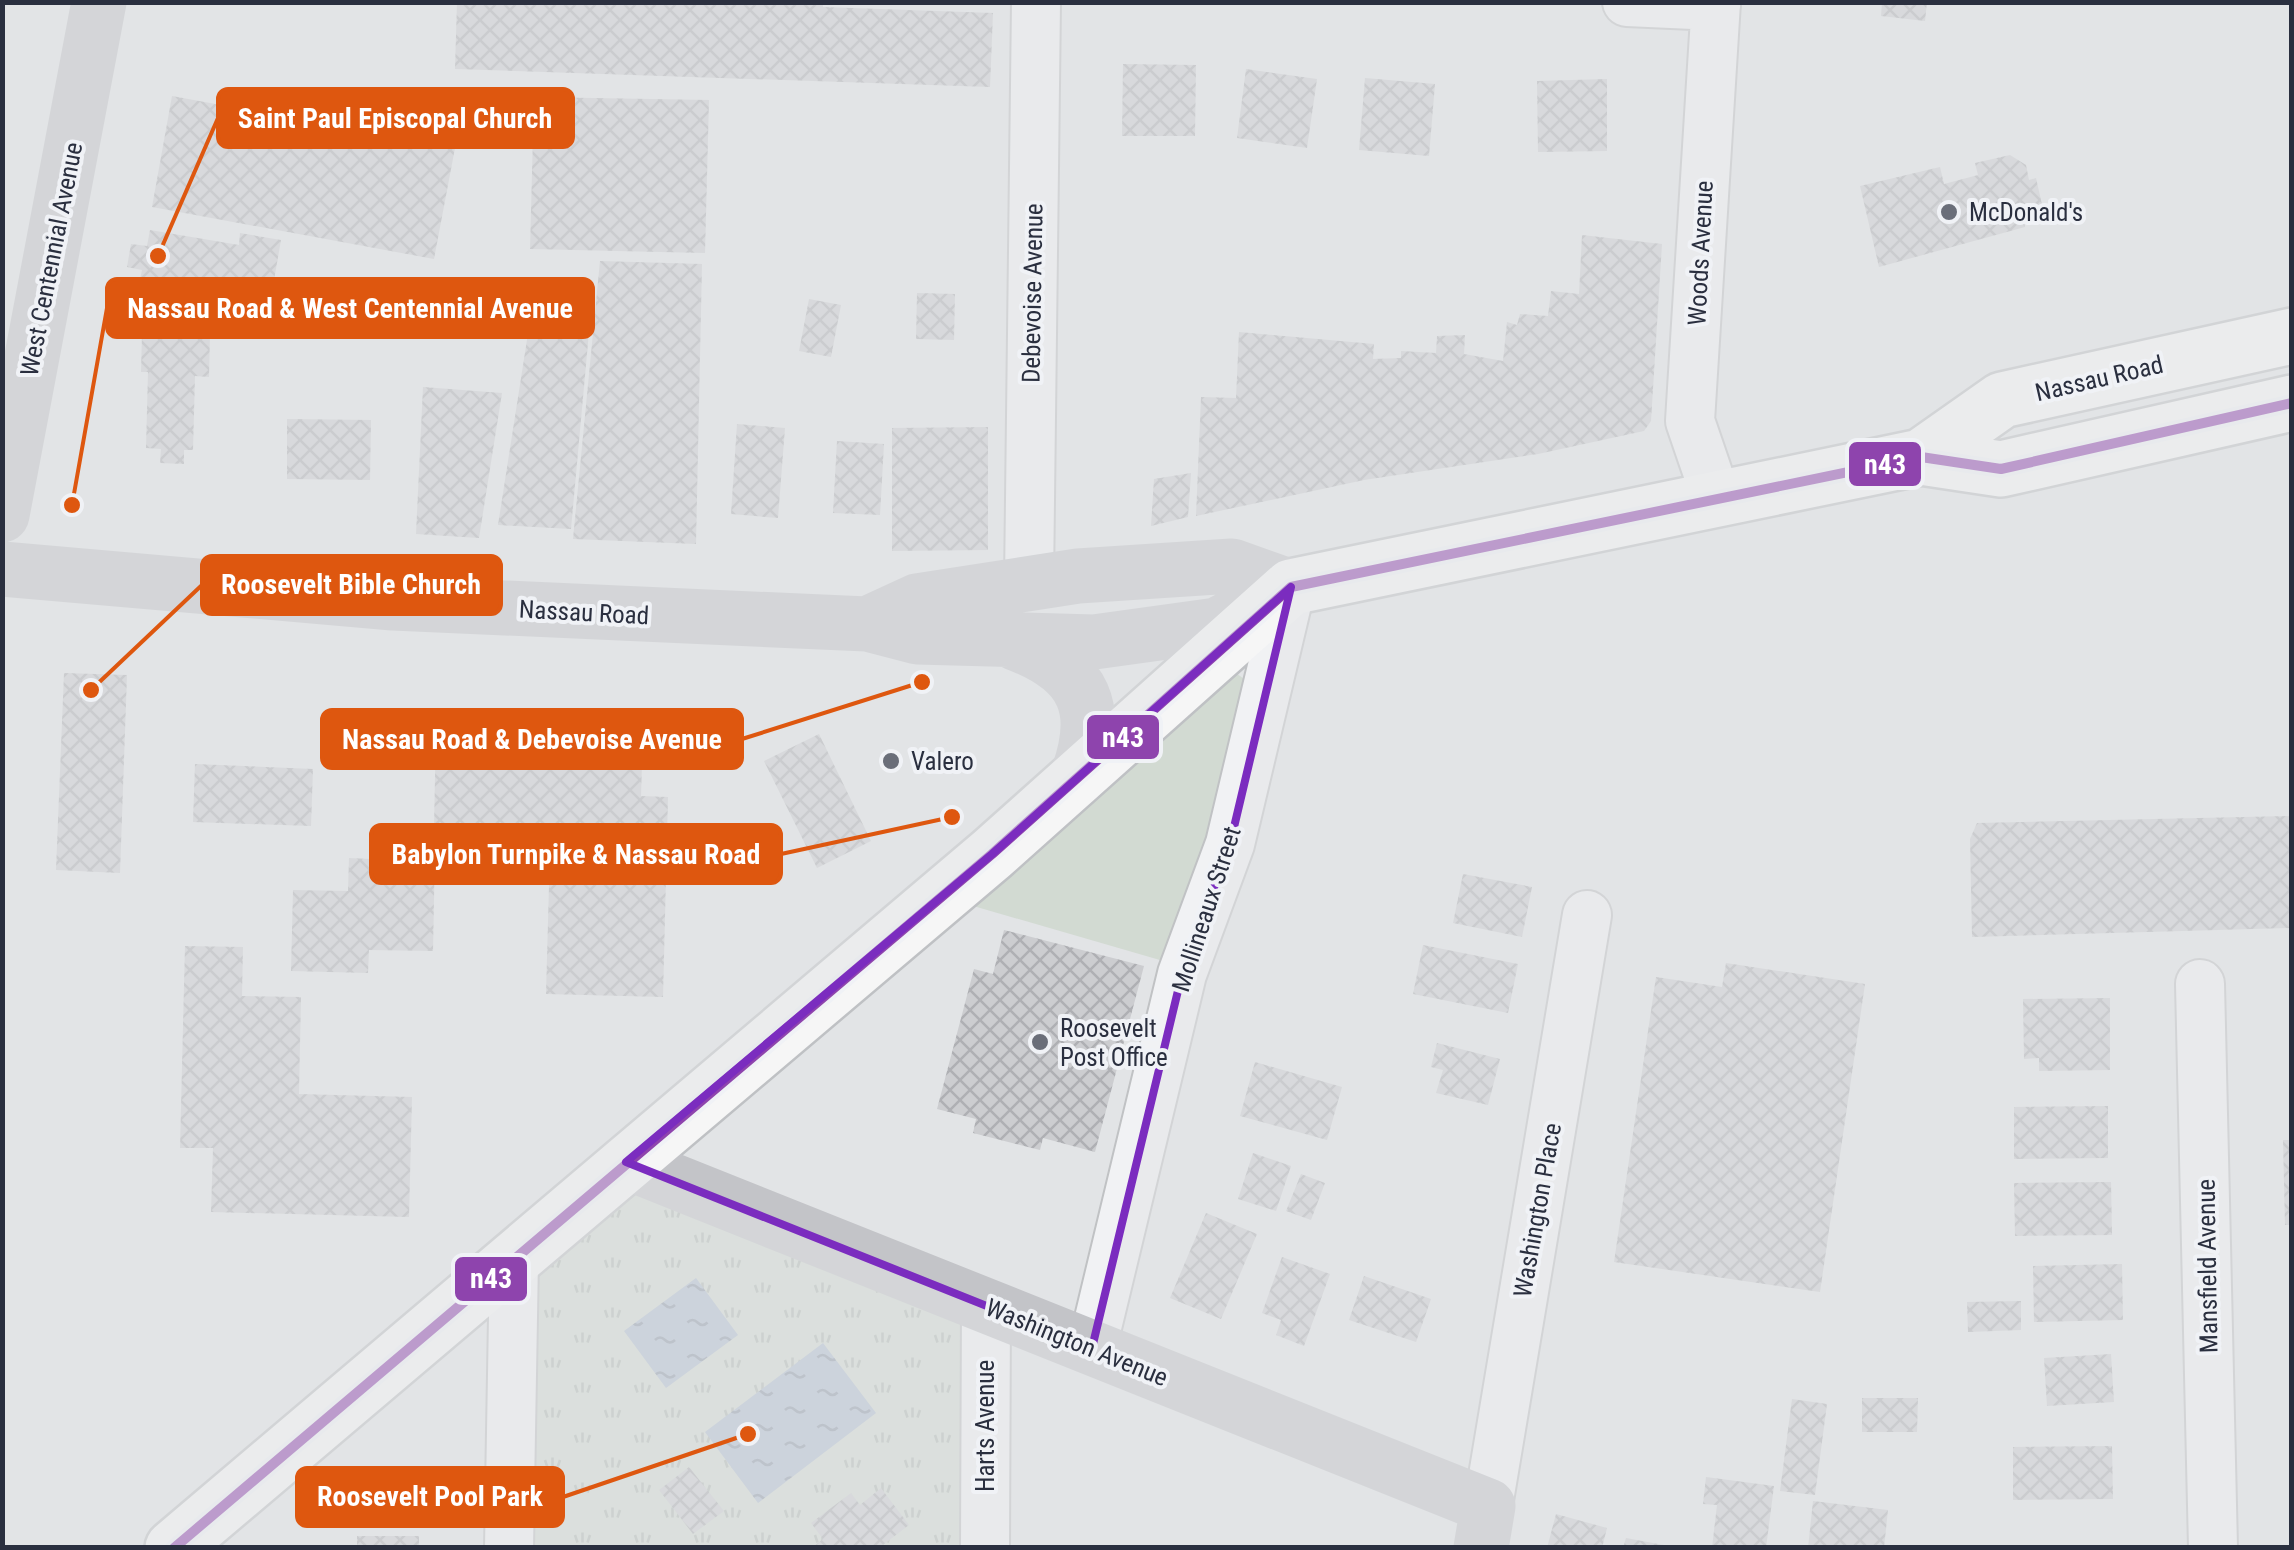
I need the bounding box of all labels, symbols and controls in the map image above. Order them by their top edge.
callout: Saint Paul Episcopal Church [218,89,573,147]
text: Saint Paul Episcopal Church [238,102,552,135]
street label: West Centennial Avenue [15,140,88,378]
street label: Woods Avenue [1682,180,1719,326]
place label: McDonald's [1969,198,2083,227]
marker: McDonald's [1938,201,1960,223]
street label: Debevoise Avenue [1016,203,1049,383]
callout: Nassau Road & West Centennial Avenue [107,279,593,337]
text: Nassau Road & West Centennial Avenue [127,292,573,325]
street label: Nassau Road [2032,350,2166,407]
line badge: n43 [1847,440,1923,488]
text: n43 [1864,448,1906,481]
callout: Roosevelt Bible Church [202,556,501,614]
text: Roosevelt Bible Church [221,568,481,601]
street label: Nassau Road [518,595,650,630]
callout: Nassau Road & Debevoise Avenue [322,710,742,768]
line badge: n43 [1085,713,1161,761]
text: n43 [1102,721,1144,754]
text: Nassau Road & Debevoise Avenue [342,723,722,756]
place label: Valero [911,747,974,776]
marker: Valero [880,750,902,772]
street label: Mollineaux Street [1166,823,1247,995]
callout: Babylon Turnpike & Nassau Road [371,825,781,883]
text: Babylon Turnpike & Nassau Road [392,838,760,871]
place label: Roosevelt Post Office [1060,1014,1168,1072]
marker: Roosevelt Post Office [1029,1031,1051,1053]
street label: Washington Place [1508,1121,1567,1300]
street label: Mansfield Avenue [2191,1179,2224,1353]
line badge: n43 [453,1255,529,1303]
text: n43 [470,1262,512,1295]
street label: Washington Avenue [982,1293,1172,1392]
street label: Harts Avenue [971,1360,1000,1492]
callout: Roosevelt Pool Park [297,1468,563,1526]
text: Roosevelt Pool Park [317,1480,544,1513]

